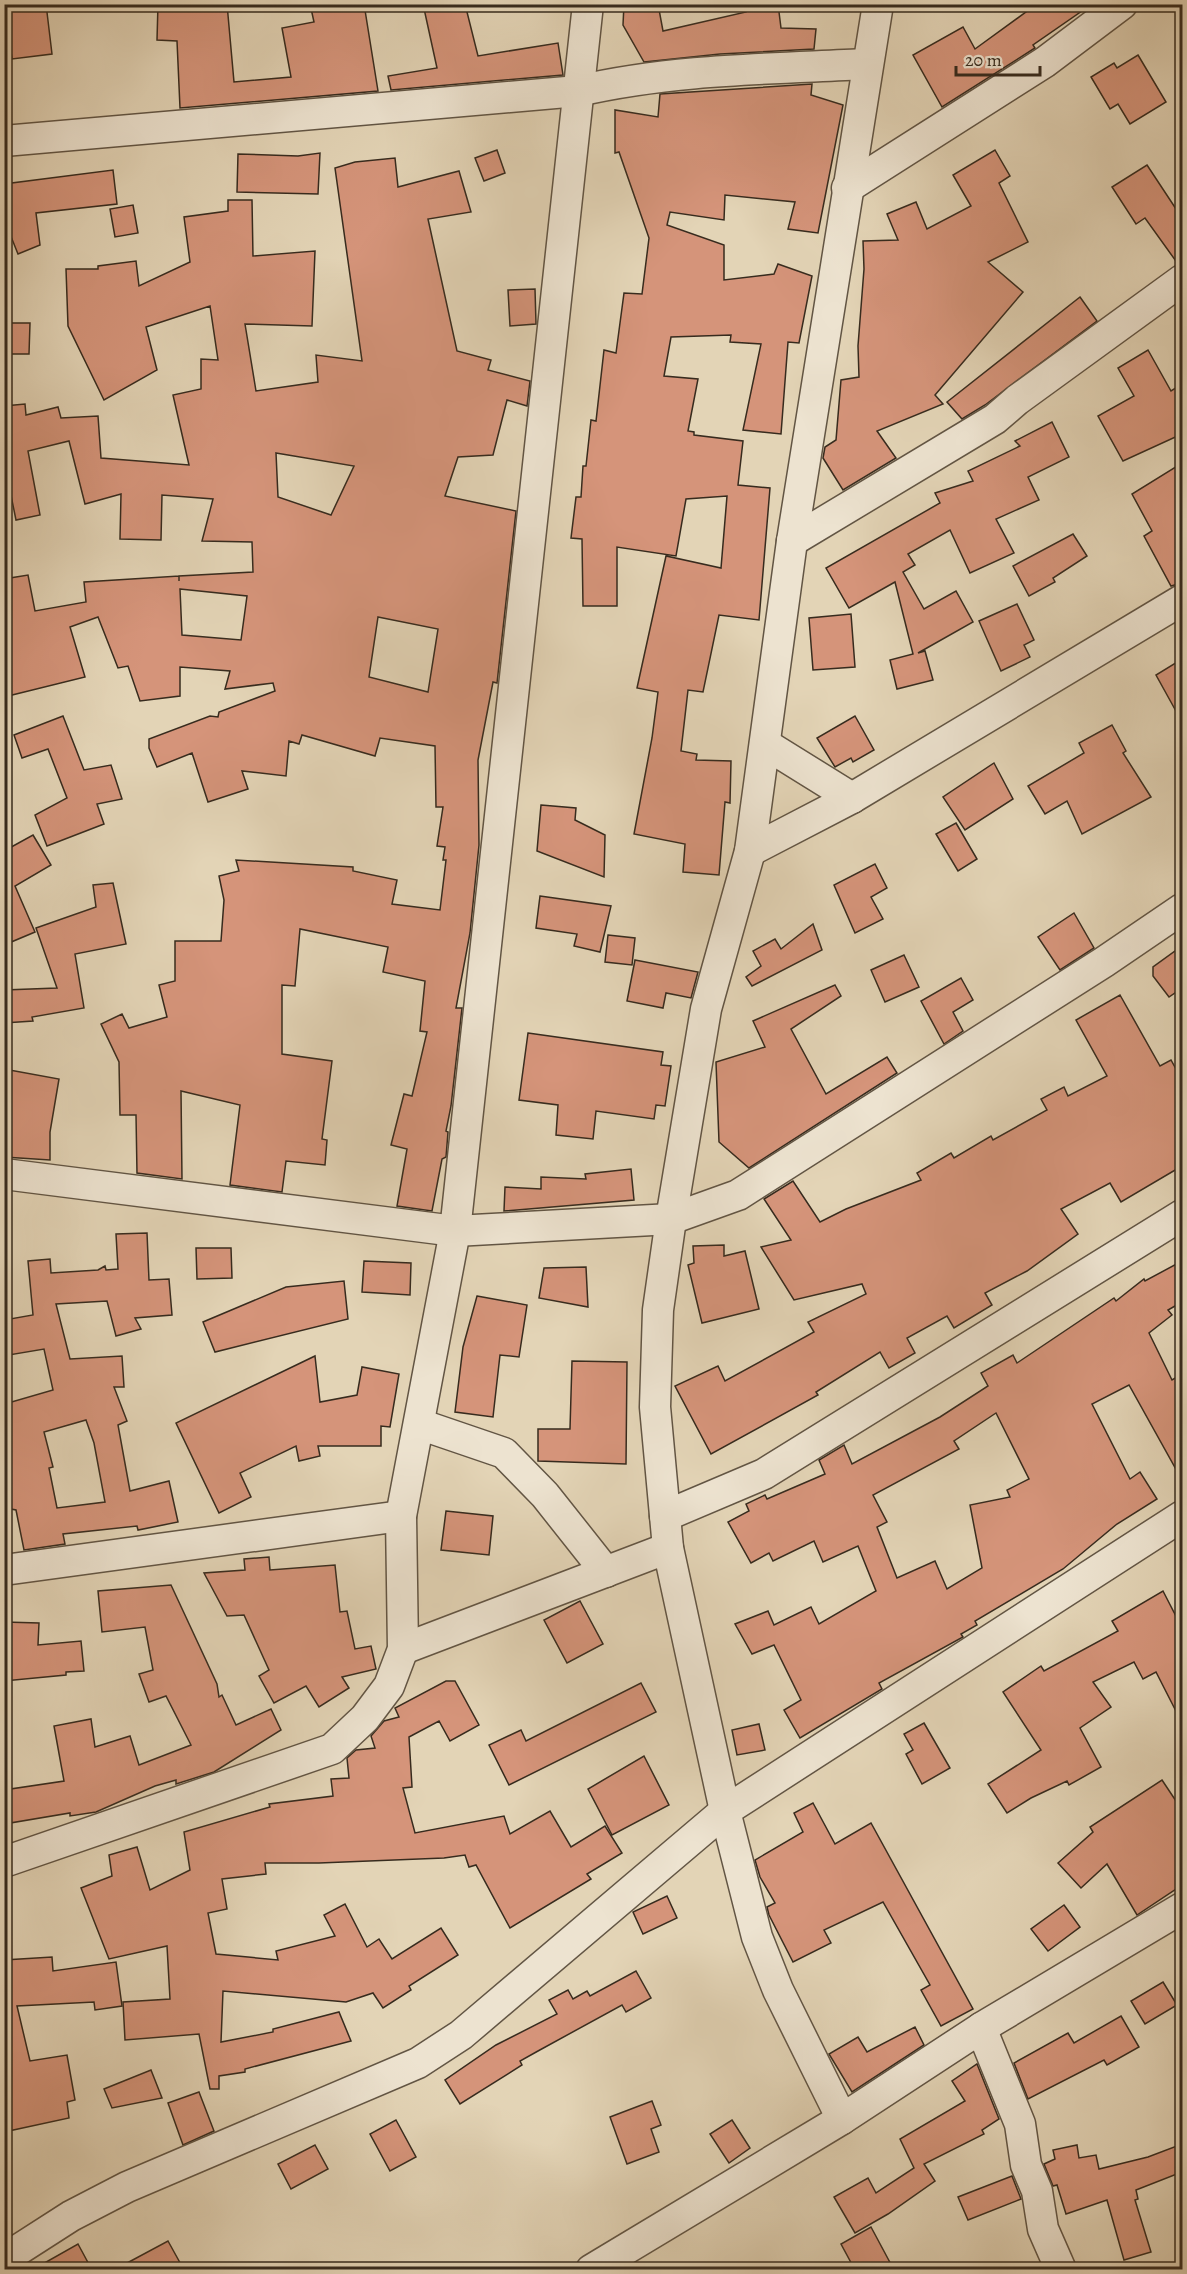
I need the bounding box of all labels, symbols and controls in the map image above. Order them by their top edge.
scale bar [956,39,1040,77]
text: 20 m [965,48,1002,72]

